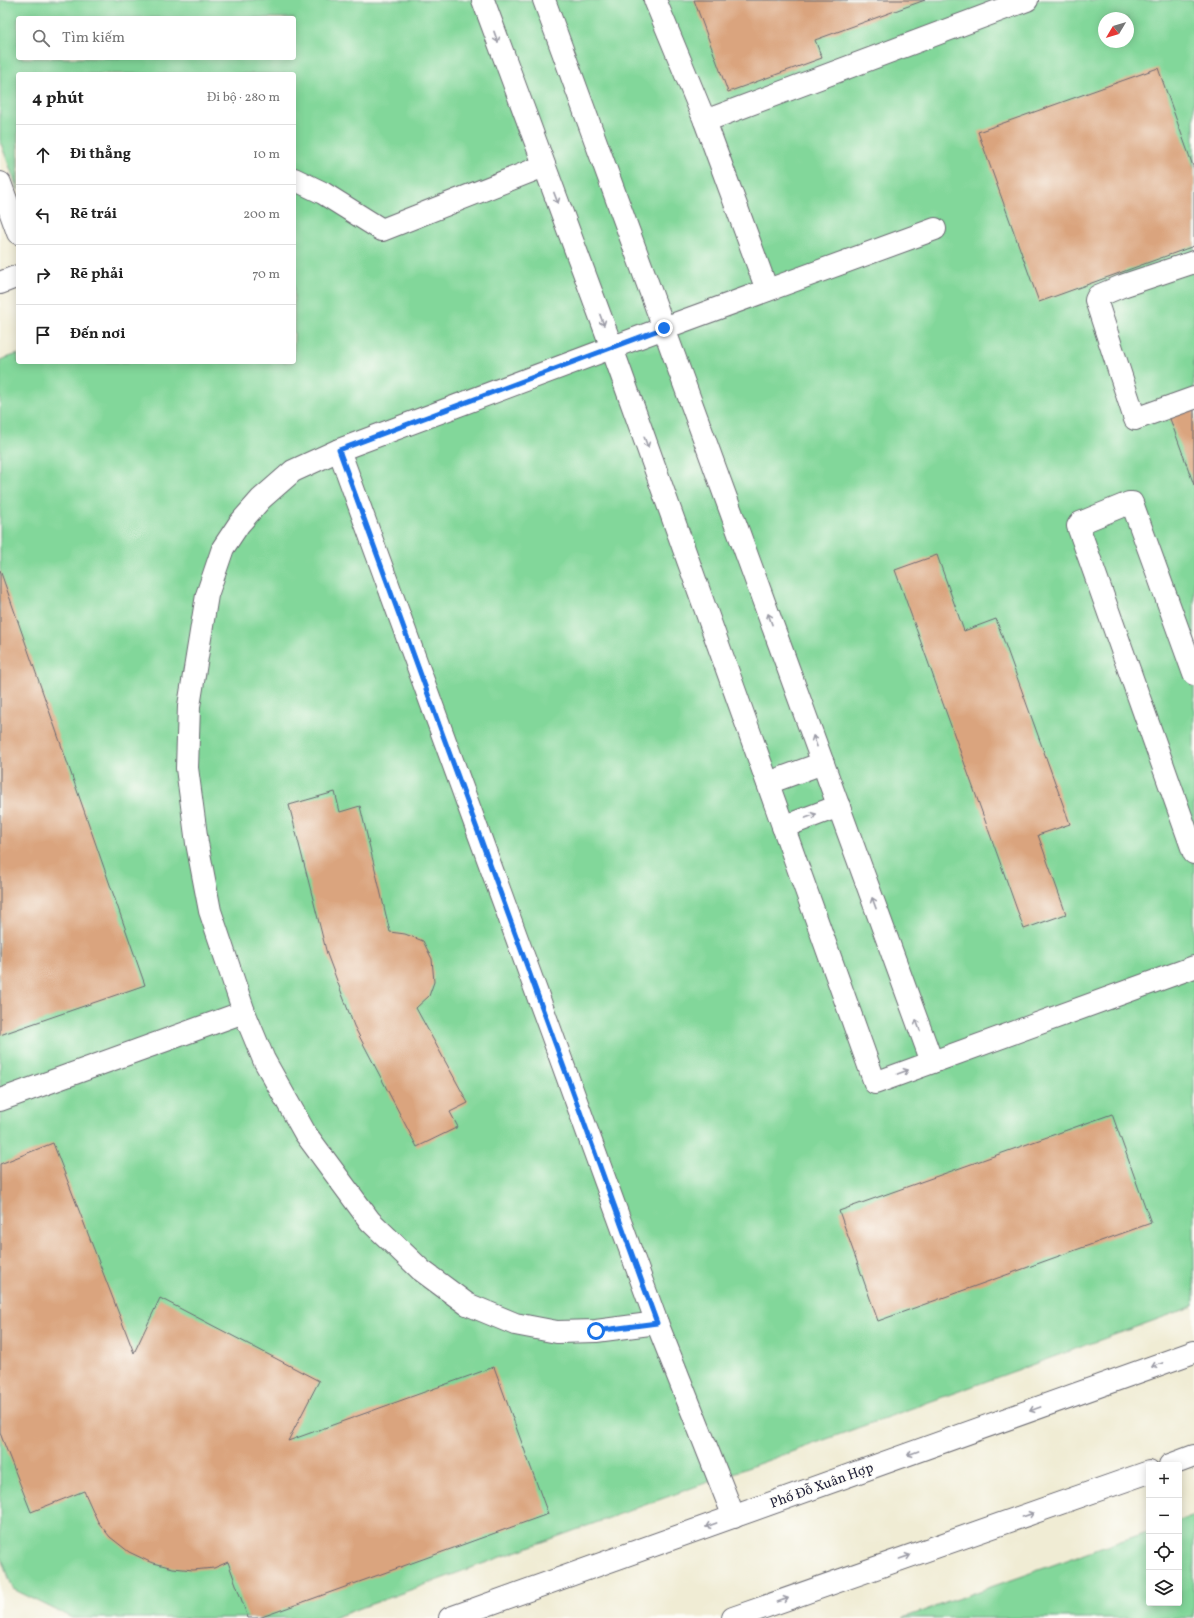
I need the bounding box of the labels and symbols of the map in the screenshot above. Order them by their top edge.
north arrow [1098,12,1134,48]
one-way arrow [493,30,501,42]
one-way arrow [552,191,560,203]
one-way arrow [598,313,606,325]
route end [655,319,673,337]
one-way arrow [642,435,650,447]
one-way arrow [766,614,774,626]
one-way arrow [810,736,818,748]
one-way arrow [805,812,817,820]
one-way arrow [870,897,877,910]
one-way arrow [914,1020,922,1032]
one-way arrow [897,1068,909,1076]
route start [587,1322,605,1340]
one-way arrow [1152,1362,1164,1370]
one-way arrow [1029,1406,1041,1414]
one-way arrow [907,1450,919,1458]
street label: Phố Đỗ Xuân Hợp [768,1458,876,1514]
one-way arrow [1022,1510,1034,1518]
one-way arrow [705,1522,717,1530]
one-way arrow [899,1553,911,1561]
one-way arrow [776,1596,788,1604]

